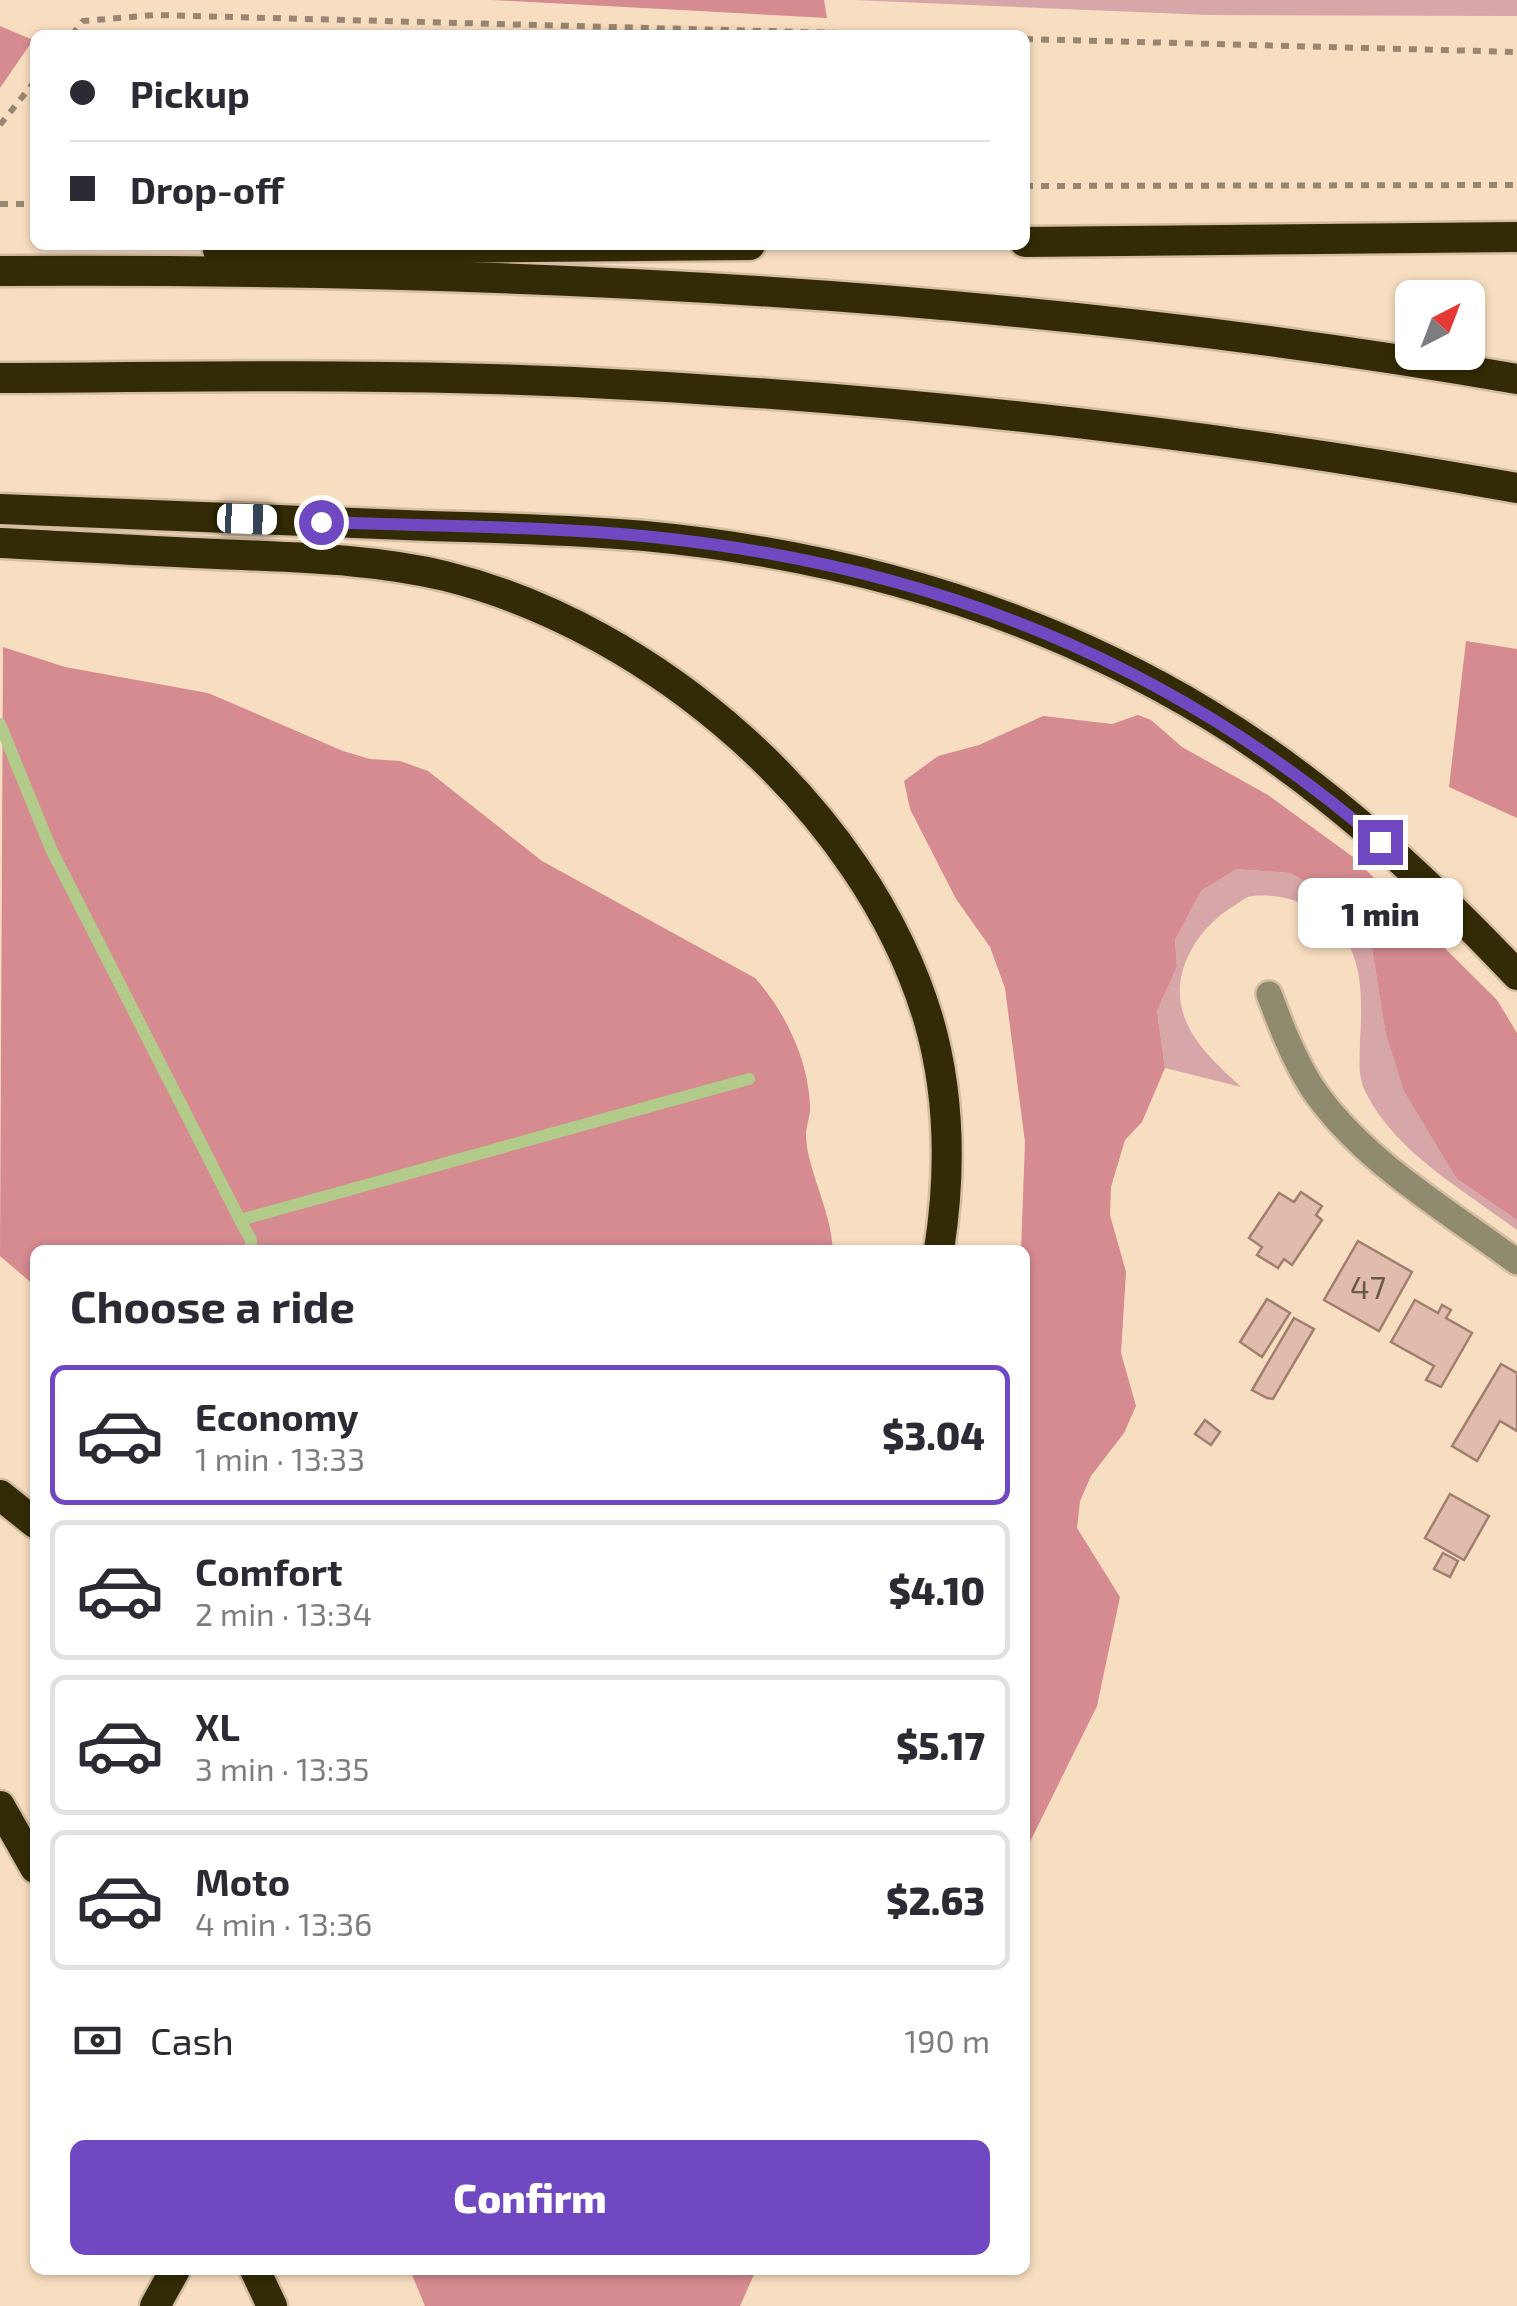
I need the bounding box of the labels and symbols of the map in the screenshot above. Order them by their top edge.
north arrow [1395,280,1485,370]
route start [299,500,344,545]
car [216,503,278,535]
route end [1358,820,1403,865]
callout: 1 min [1298,877,1462,947]
house number: 47 [1350,1267,1386,1305]

